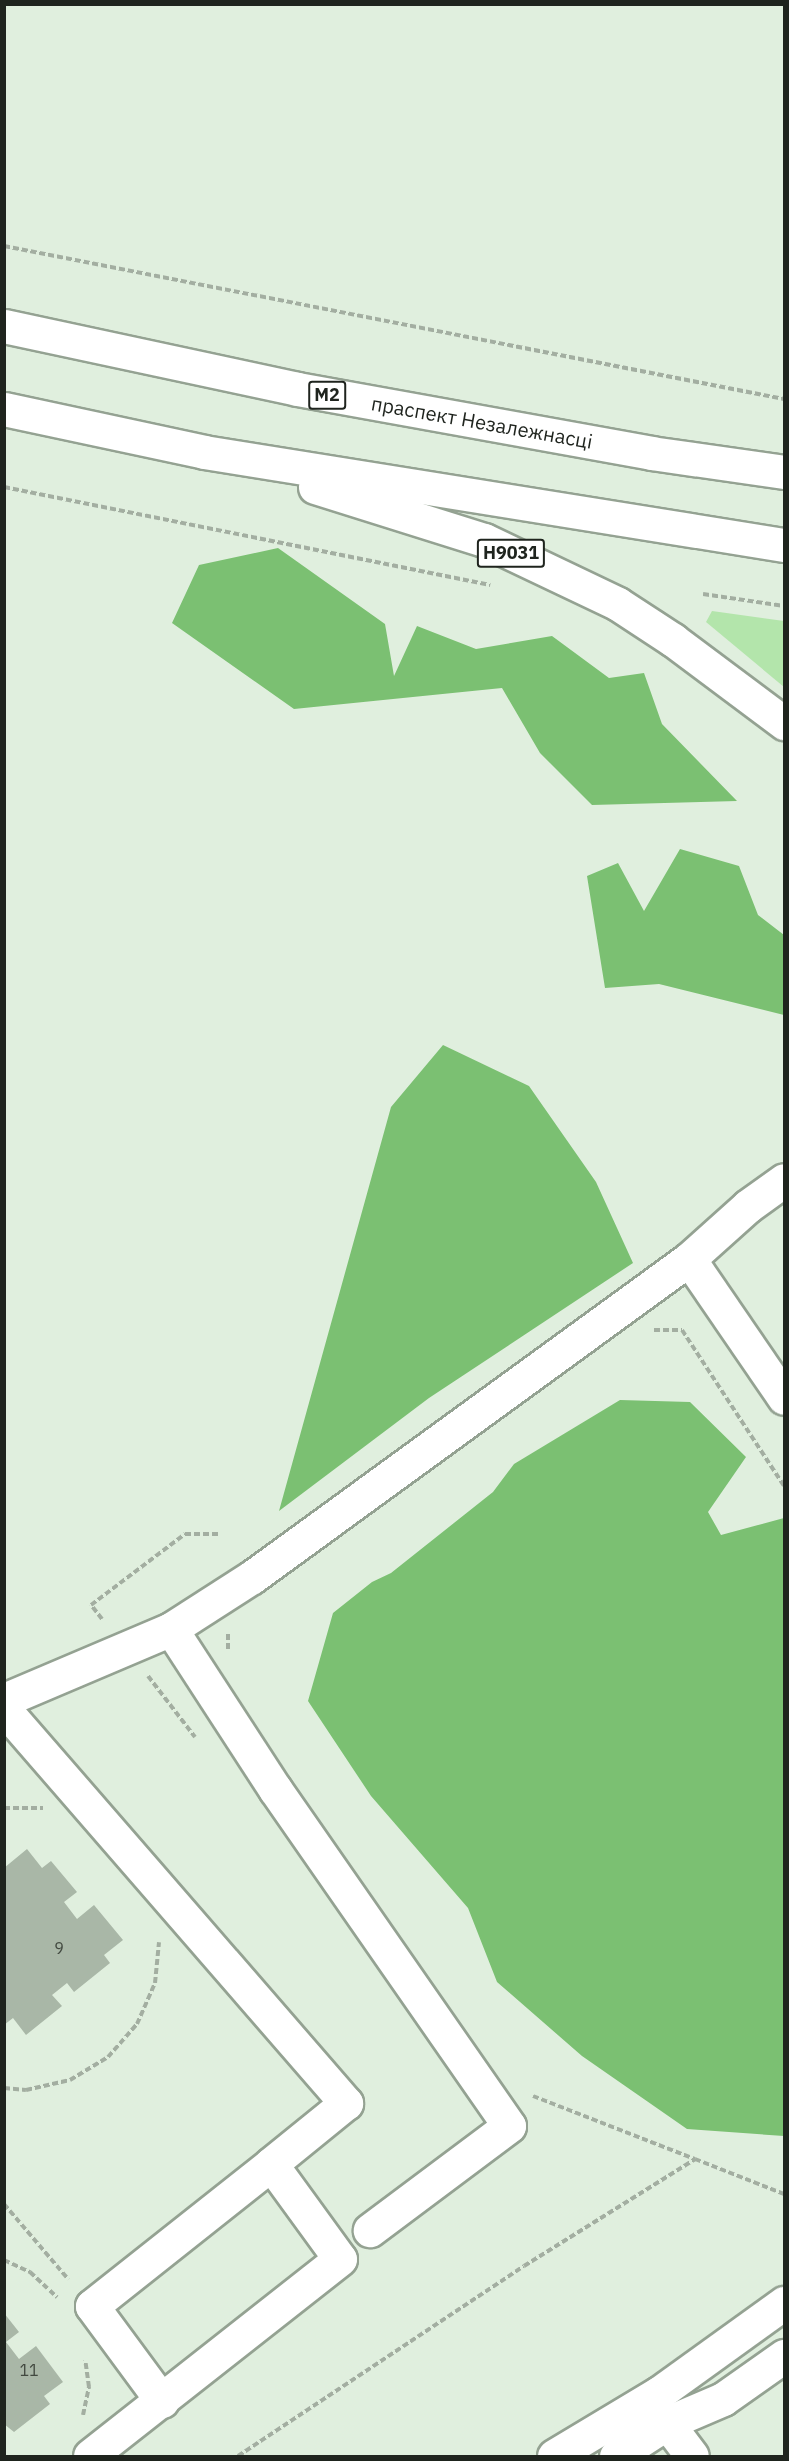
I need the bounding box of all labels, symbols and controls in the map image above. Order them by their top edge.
road number: М2 [308,380,346,410]
street label: праспект Незалежнасці [370,391,594,453]
road number: Н9031 [476,538,546,568]
house number: 9 [54,1938,64,1958]
house number: 11 [19,2360,39,2380]

